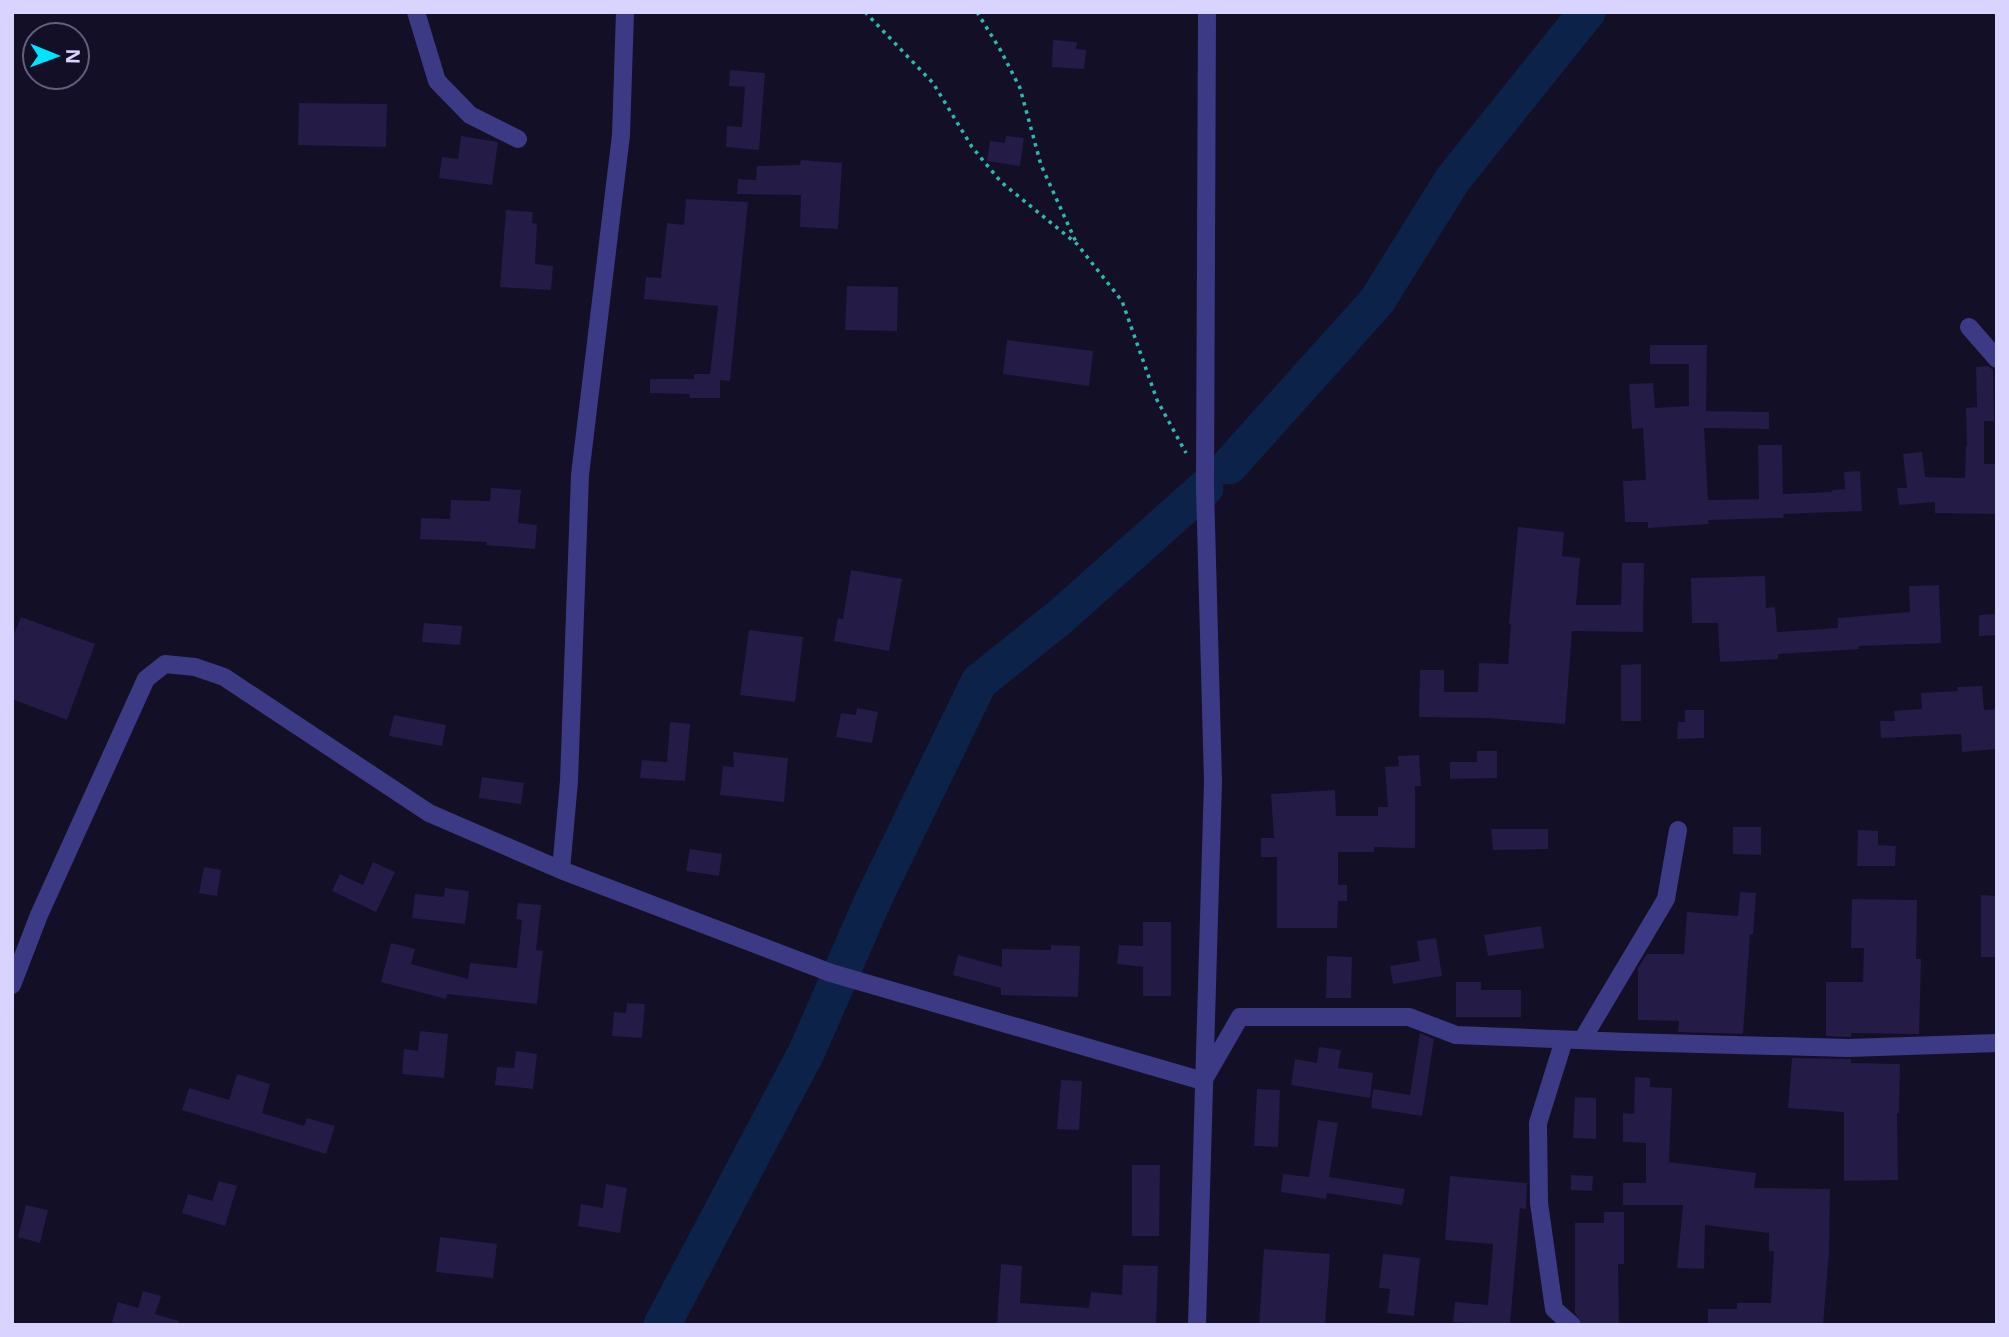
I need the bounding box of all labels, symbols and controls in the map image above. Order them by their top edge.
north arrow [21,21,91,91]
text: N [60,48,86,64]

